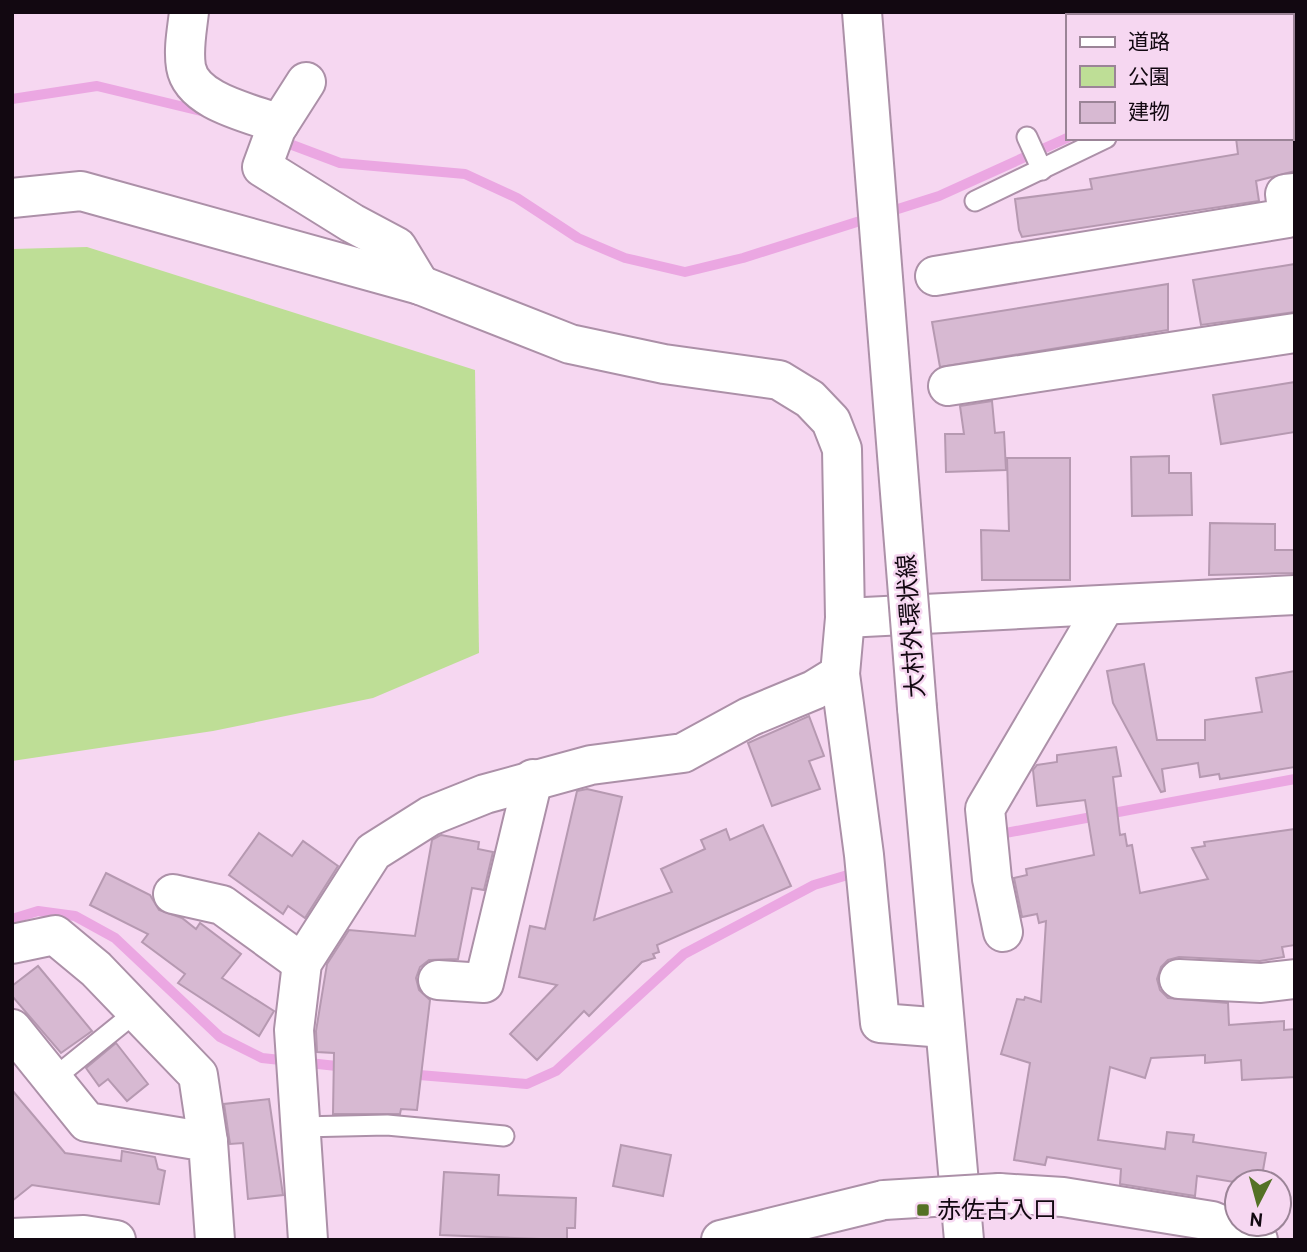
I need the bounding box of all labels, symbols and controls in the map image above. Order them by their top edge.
legend [1066,14,1293,140]
text: 道路 [1128,30,1170,57]
text: 公園 [1128,65,1170,92]
text: 建物 [1128,100,1170,127]
street label: 大村外環状線 [893,553,933,699]
north arrow [1223,1168,1293,1238]
place label: 赤佐古入口 [937,1197,1057,1227]
marker: 赤佐古入口 [915,1202,931,1218]
text: N [1248,1205,1264,1231]

